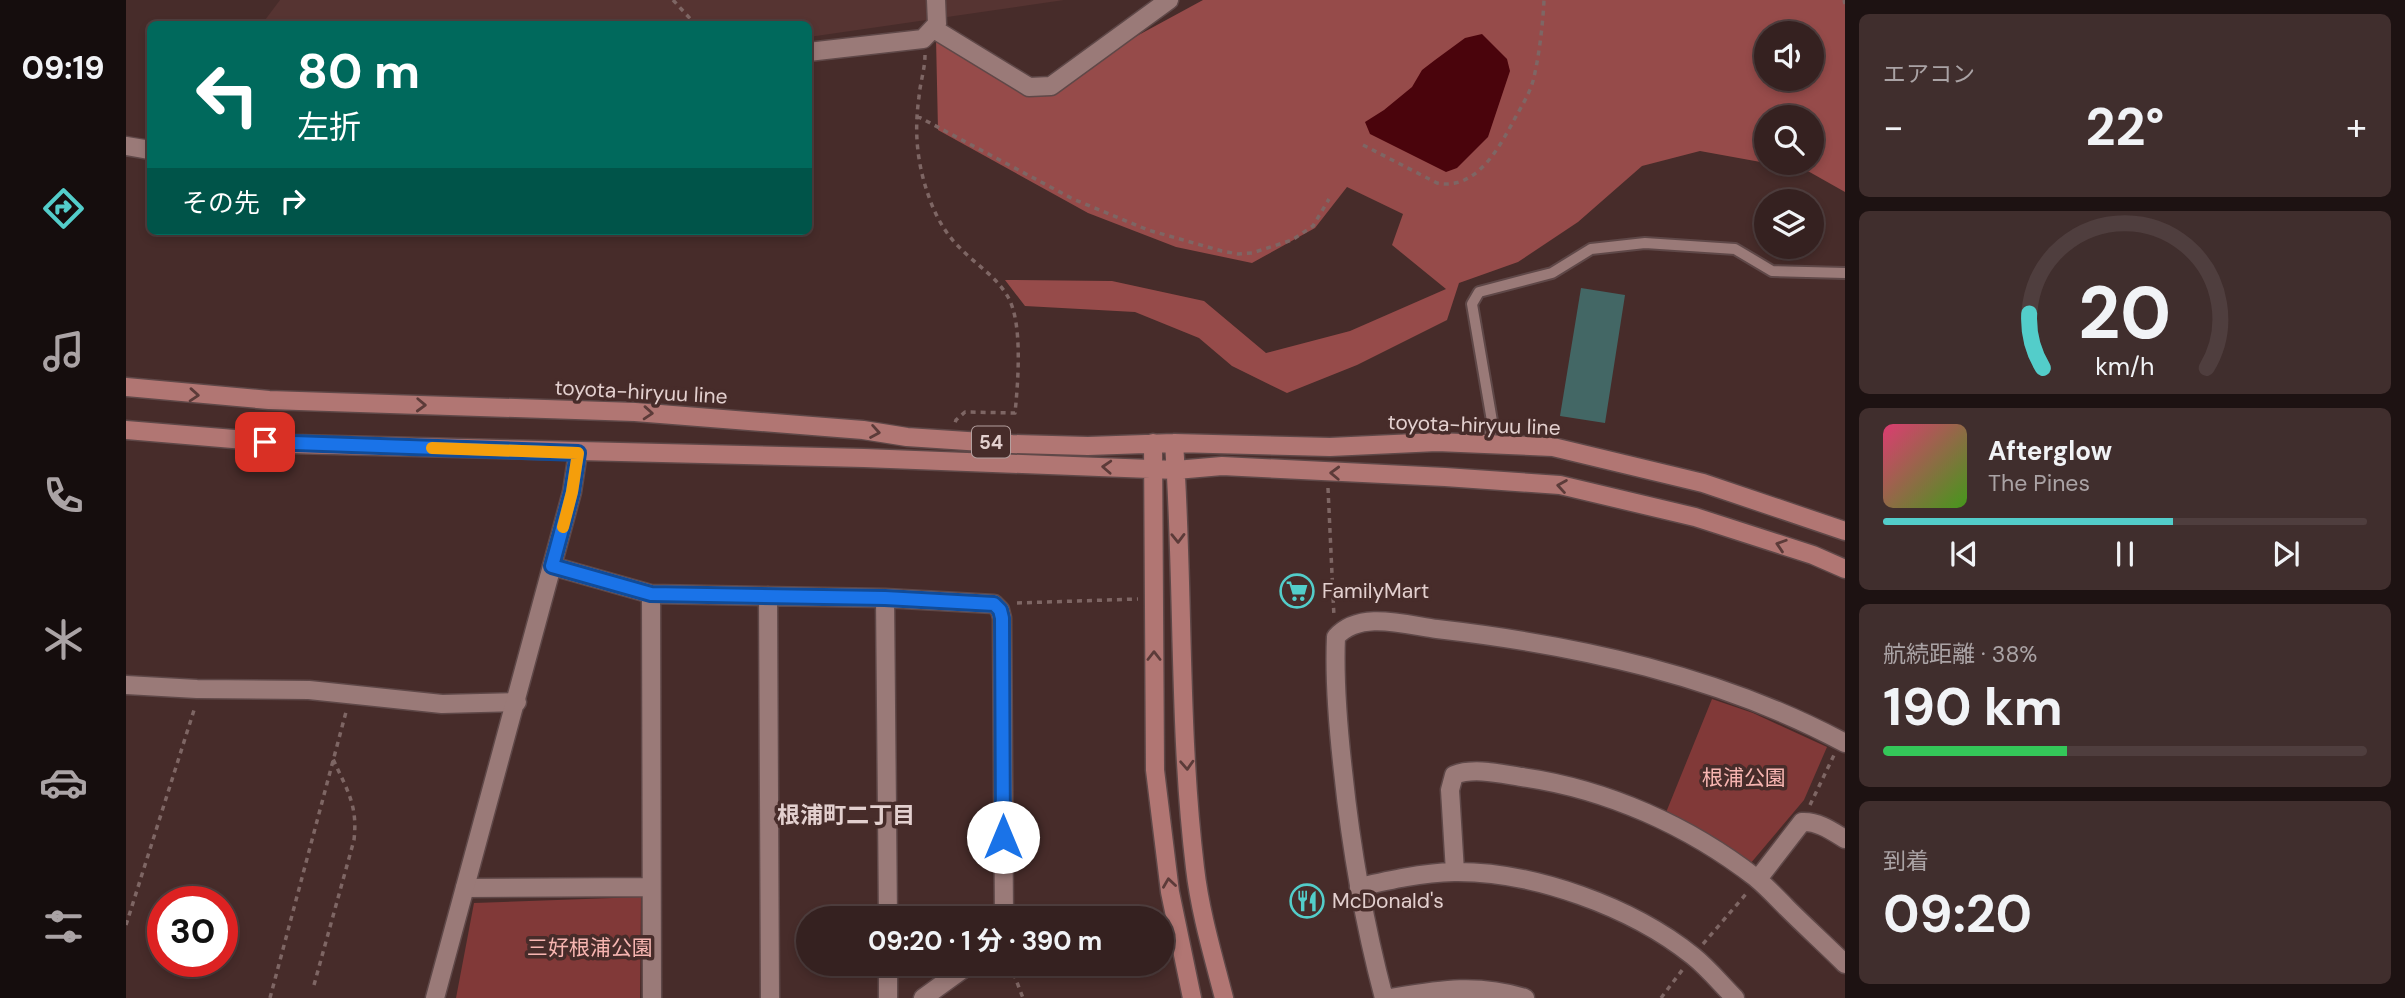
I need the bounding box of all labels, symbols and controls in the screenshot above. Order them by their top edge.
map controls [1754,21,1824,259]
button: sound [1754,21,1824,91]
text: 80 m [297,39,420,103]
text: 09:19 [22,47,104,89]
icon: left [182,49,273,140]
text: エアコン [1883,59,1975,89]
text: 22° [2086,93,2164,161]
text: − [1883,102,1904,152]
text: + [2346,102,2367,152]
button: search [1754,105,1824,175]
text: 左折 [297,106,361,148]
icon: right [274,182,312,220]
icon: directions [39,184,88,233]
text: その先 [182,186,260,220]
button: layers [1754,189,1824,259]
text: 20 [2079,267,2171,362]
icon: music [39,327,88,376]
text: km/h [2095,350,2155,383]
street label: toyota-hiryuu line [554,373,728,411]
one-way arrow [189,387,200,402]
one-way arrow [416,397,427,413]
one-way arrow [643,405,654,420]
street label: toyota-hiryuu line [1387,408,1561,442]
pin [235,412,295,472]
icon: arrive [246,423,284,461]
one-way arrow [869,424,881,439]
road number: 54 [972,426,1010,458]
text: Afterglow [1988,434,2112,468]
one-way arrow [1102,459,1113,474]
one-way arrow [1329,465,1340,480]
text: The Pines [1988,468,2090,498]
icon: phone [39,471,88,520]
one-way arrow [1556,479,1567,494]
one-way arrow [1171,533,1186,544]
icon: previous [1945,535,1983,573]
icon: pause [2106,535,2144,573]
icon: next [2267,535,2305,573]
one-way arrow [1775,539,1788,553]
supermarket icon: FamilyMart [1278,572,1316,610]
place label: FamilyMart [1322,577,1429,605]
icon: climate [39,615,88,664]
text: 航続距離 · 38% [1883,639,2037,669]
one-way arrow [1146,651,1162,661]
text: 190 km [1883,673,2063,741]
icon: car [39,758,88,807]
one-way arrow [1179,760,1194,771]
park label: 根浦公園 [1702,764,1786,792]
district label: 根浦町二丁目 [777,800,915,830]
position arrow [966,800,1040,874]
text: 到着 [1883,846,1929,876]
one-way arrow [1162,877,1177,889]
text: 09:20 [1883,880,2032,948]
restaurant icon: McDonald's [1288,882,1326,920]
speed limit sign: 30 [147,886,238,977]
place label: McDonald's [1332,887,1444,915]
icon: filters [39,902,88,951]
text: 09:20 · 1 分 · 390 m [868,924,1102,958]
park label: 三好根浦公園 [527,934,653,962]

